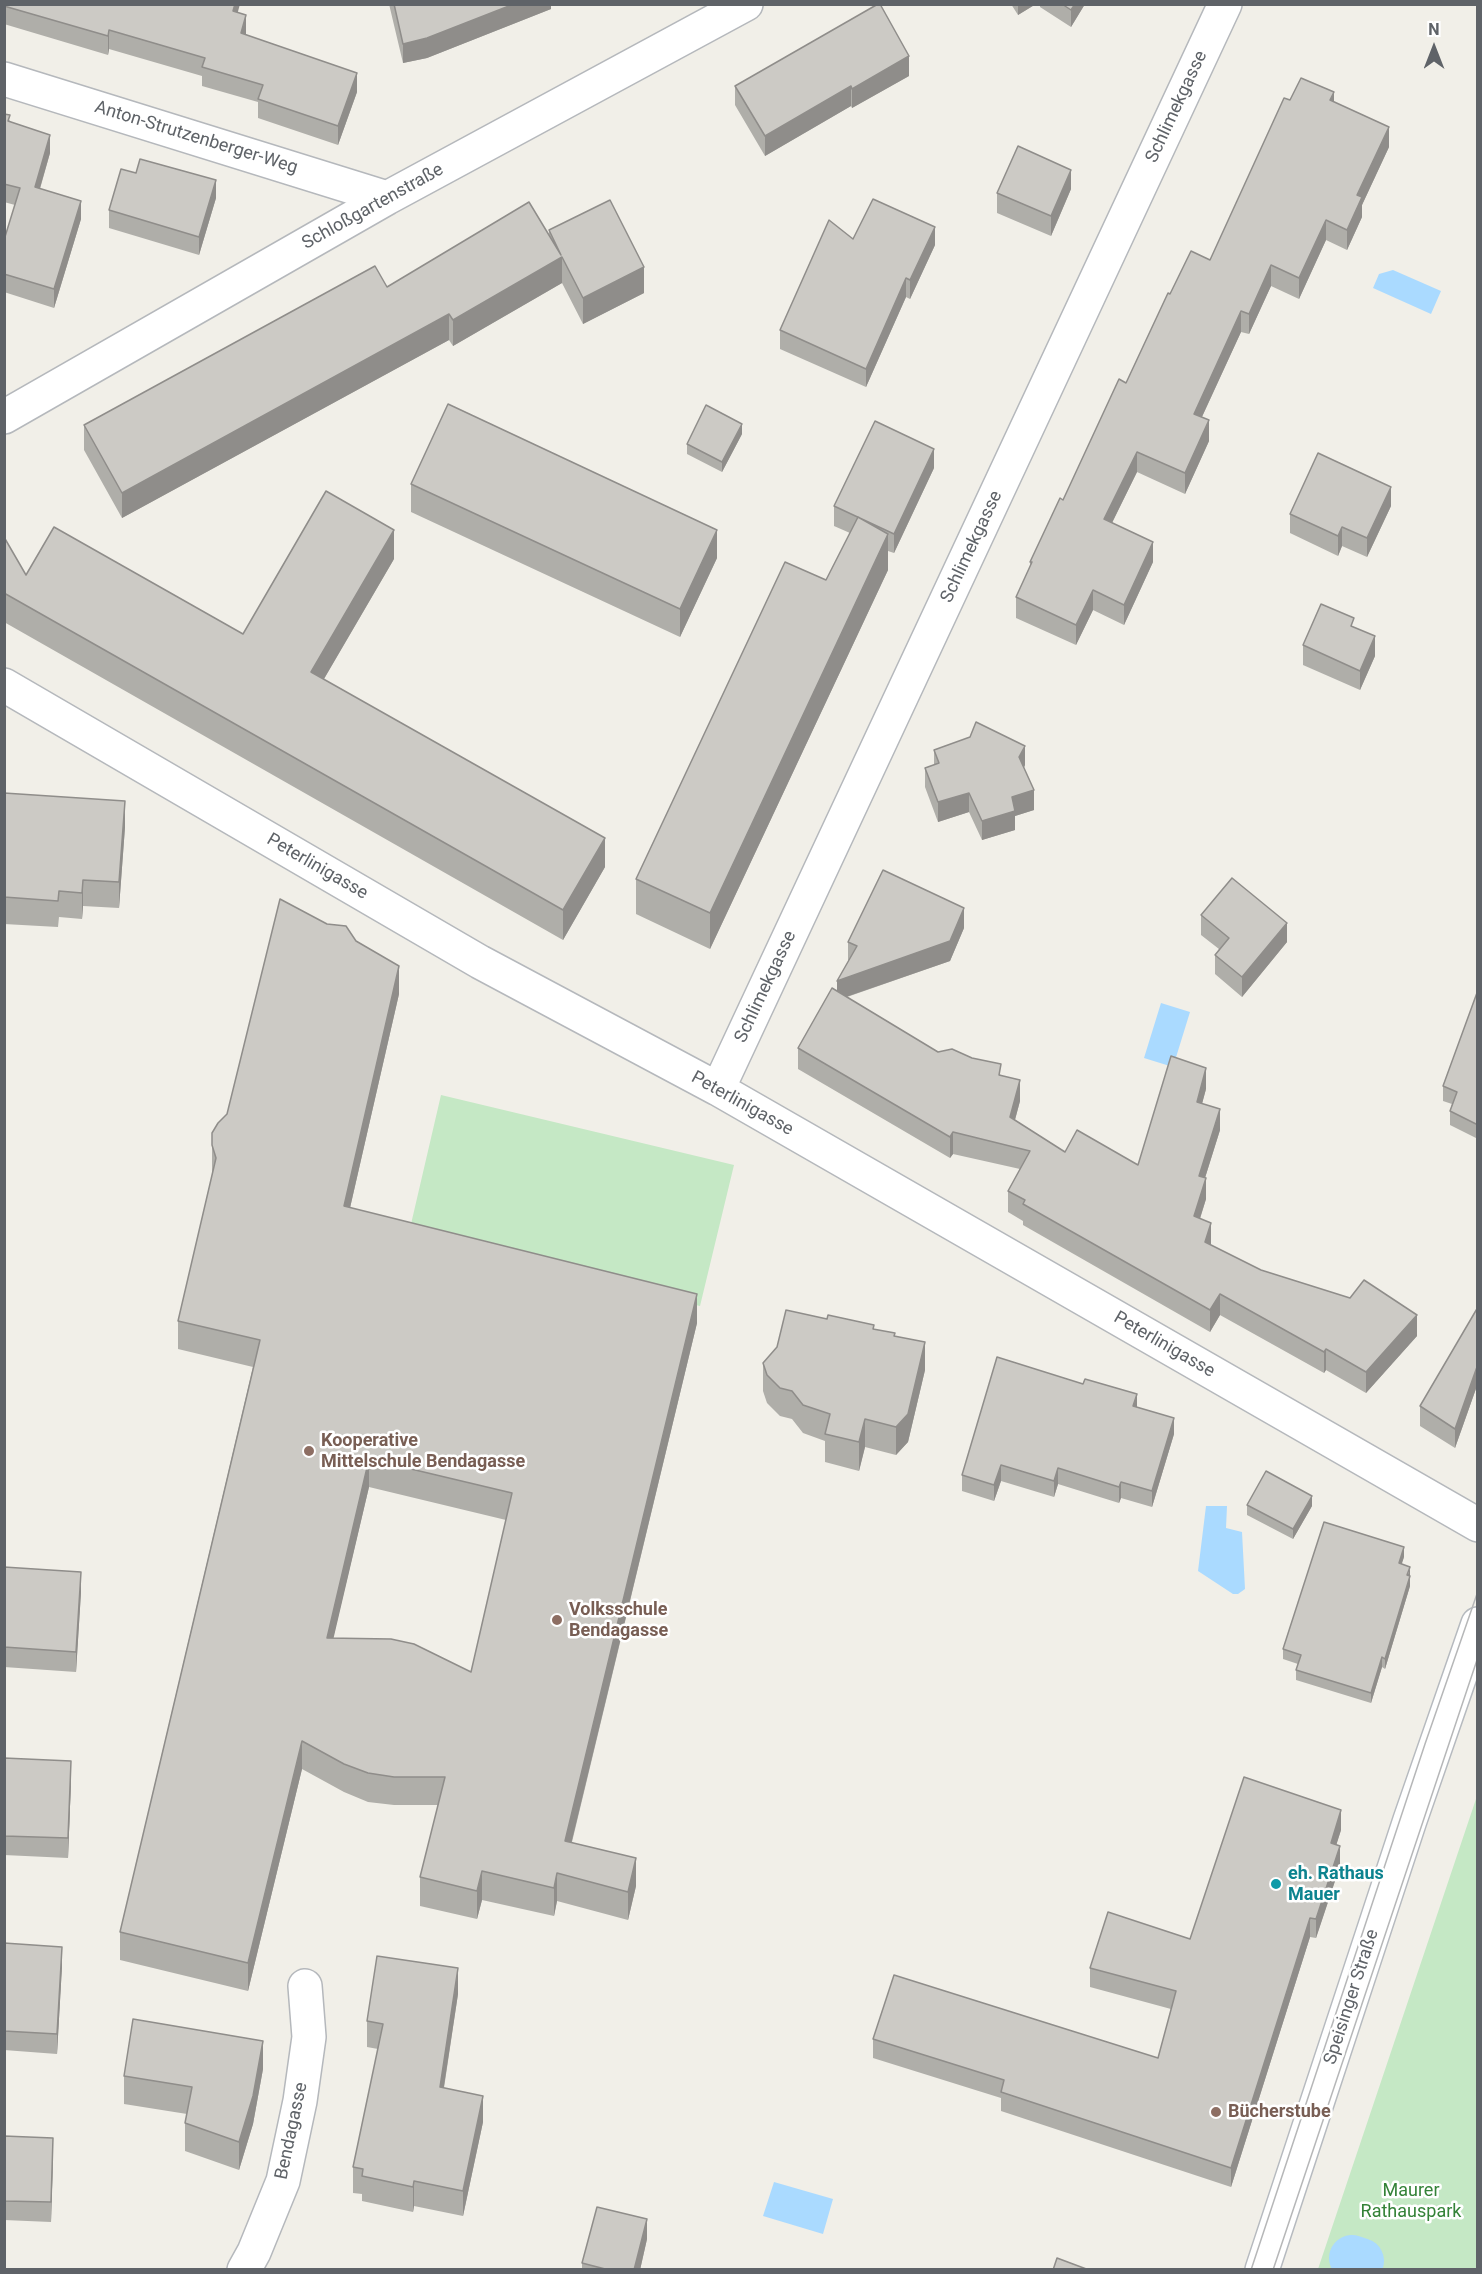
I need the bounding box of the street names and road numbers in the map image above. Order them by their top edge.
street label: Schlimekgasse [1142,48,1212,166]
street label: Anton-Strutzenberger-Weg [92,97,300,179]
street label: Schloßgartenstraße [299,159,447,255]
street label: Schlimekgasse [937,488,1007,606]
street label: Peterlinigasse [262,829,372,905]
street label: Schlimekgasse [731,928,801,1046]
street label: Peterlinigasse [687,1067,797,1141]
street label: Peterlinigasse [1109,1307,1219,1383]
street label: Speisinger Straße [1320,1927,1384,2067]
street label: Bendagasse [271,2080,313,2182]

